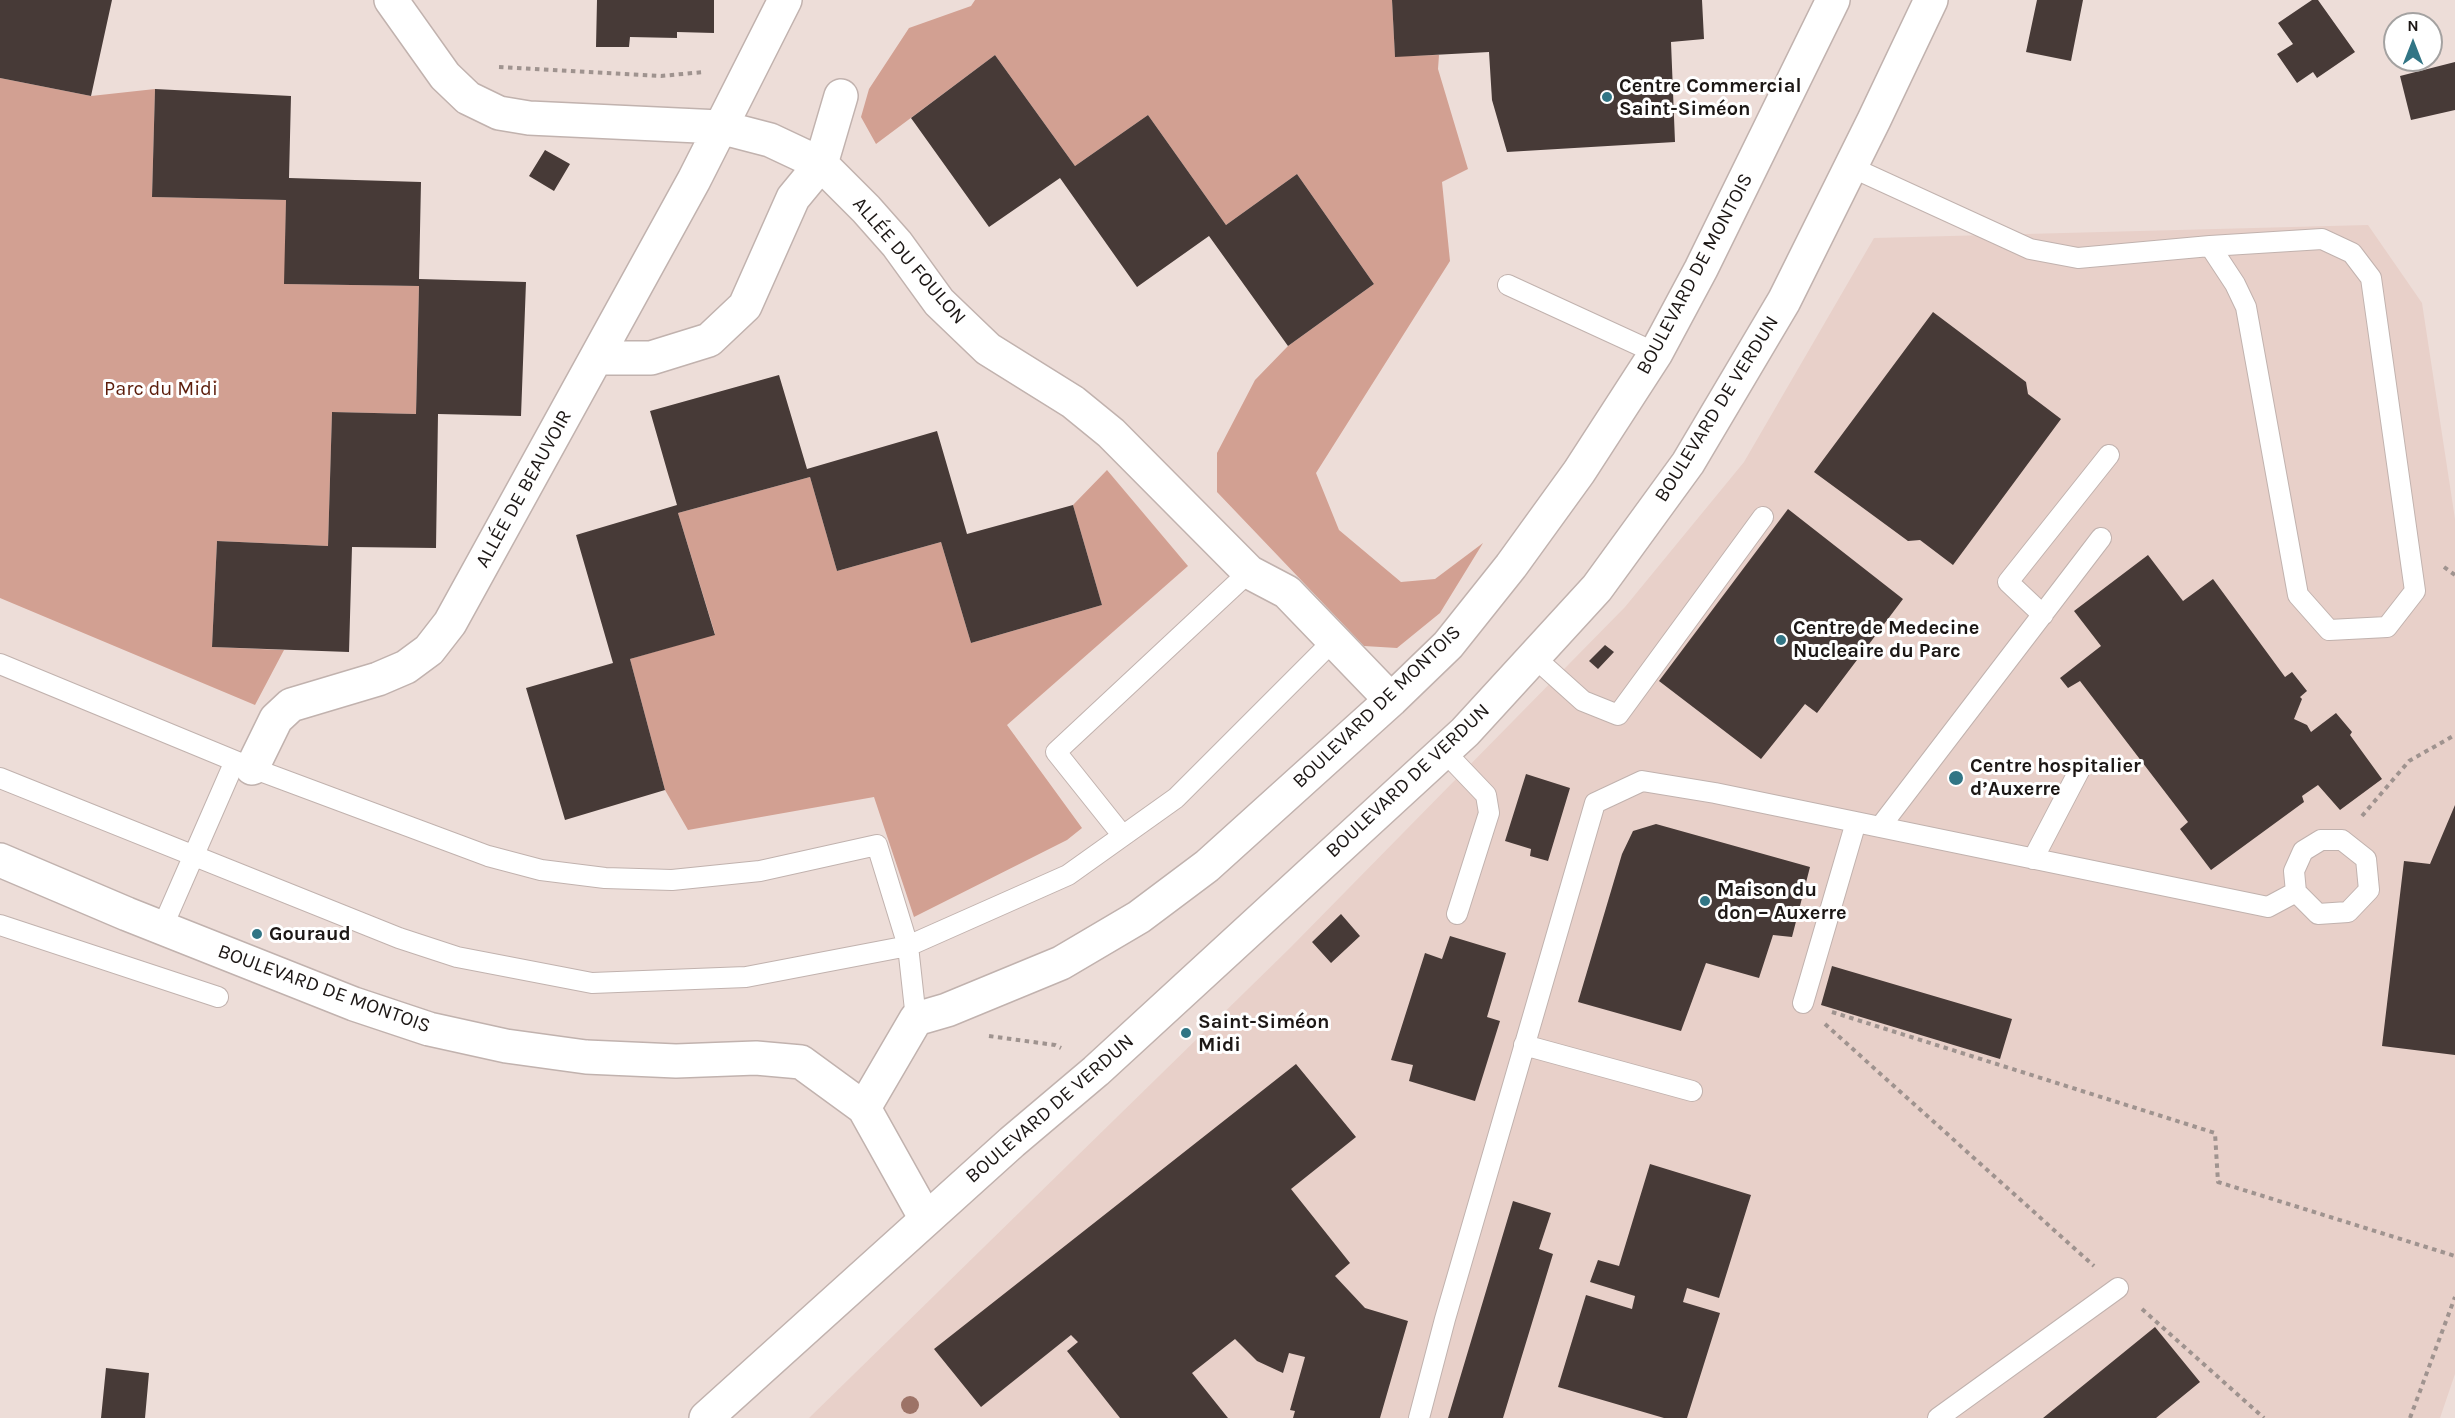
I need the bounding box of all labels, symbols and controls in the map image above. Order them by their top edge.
north arrow [2383,12,2443,72]
text: N [2407,16,2419,35]
place label: Centre Commercial Saint-Siméon [1619,74,1801,121]
marker: Centre Commercial Saint-Siméon [1600,90,1614,104]
street label: BOULEVARD DE MONTOIS [1632,169,1758,379]
street label: ALLÉE DU FOULON [847,192,971,330]
street label: BOULEVARD DE VERDUN [1650,311,1784,507]
park label: Parc du Midi [104,377,218,401]
street label: ALLÉE DE BEAUVOIR [471,406,577,572]
place label: Centre de Medecine Nucleaire du Parc [1793,616,1979,663]
street label: BOULEVARD DE MONTOIS [1288,620,1466,794]
marker: Centre de Medecine Nucleaire du Parc [1774,633,1788,647]
street label: BOULEVARD DE VERDUN [1321,699,1495,863]
place label: Centre hospitalier d’Auxerre [1970,754,2141,801]
marker: Centre hospitalier d’Auxerre [1947,769,1965,787]
place label: Maison du don – Auxerre [1717,878,1847,925]
marker: Maison du don – Auxerre [1698,894,1712,908]
place label: Gouraud [269,922,351,946]
marker: Gouraud [250,927,264,941]
street label: BOULEVARD DE MONTOIS [214,939,434,1039]
place label: Saint-Siméon Midi [1198,1010,1329,1057]
marker: Saint-Siméon Midi [1179,1026,1193,1040]
street label: BOULEVARD DE VERDUN [961,1029,1139,1189]

